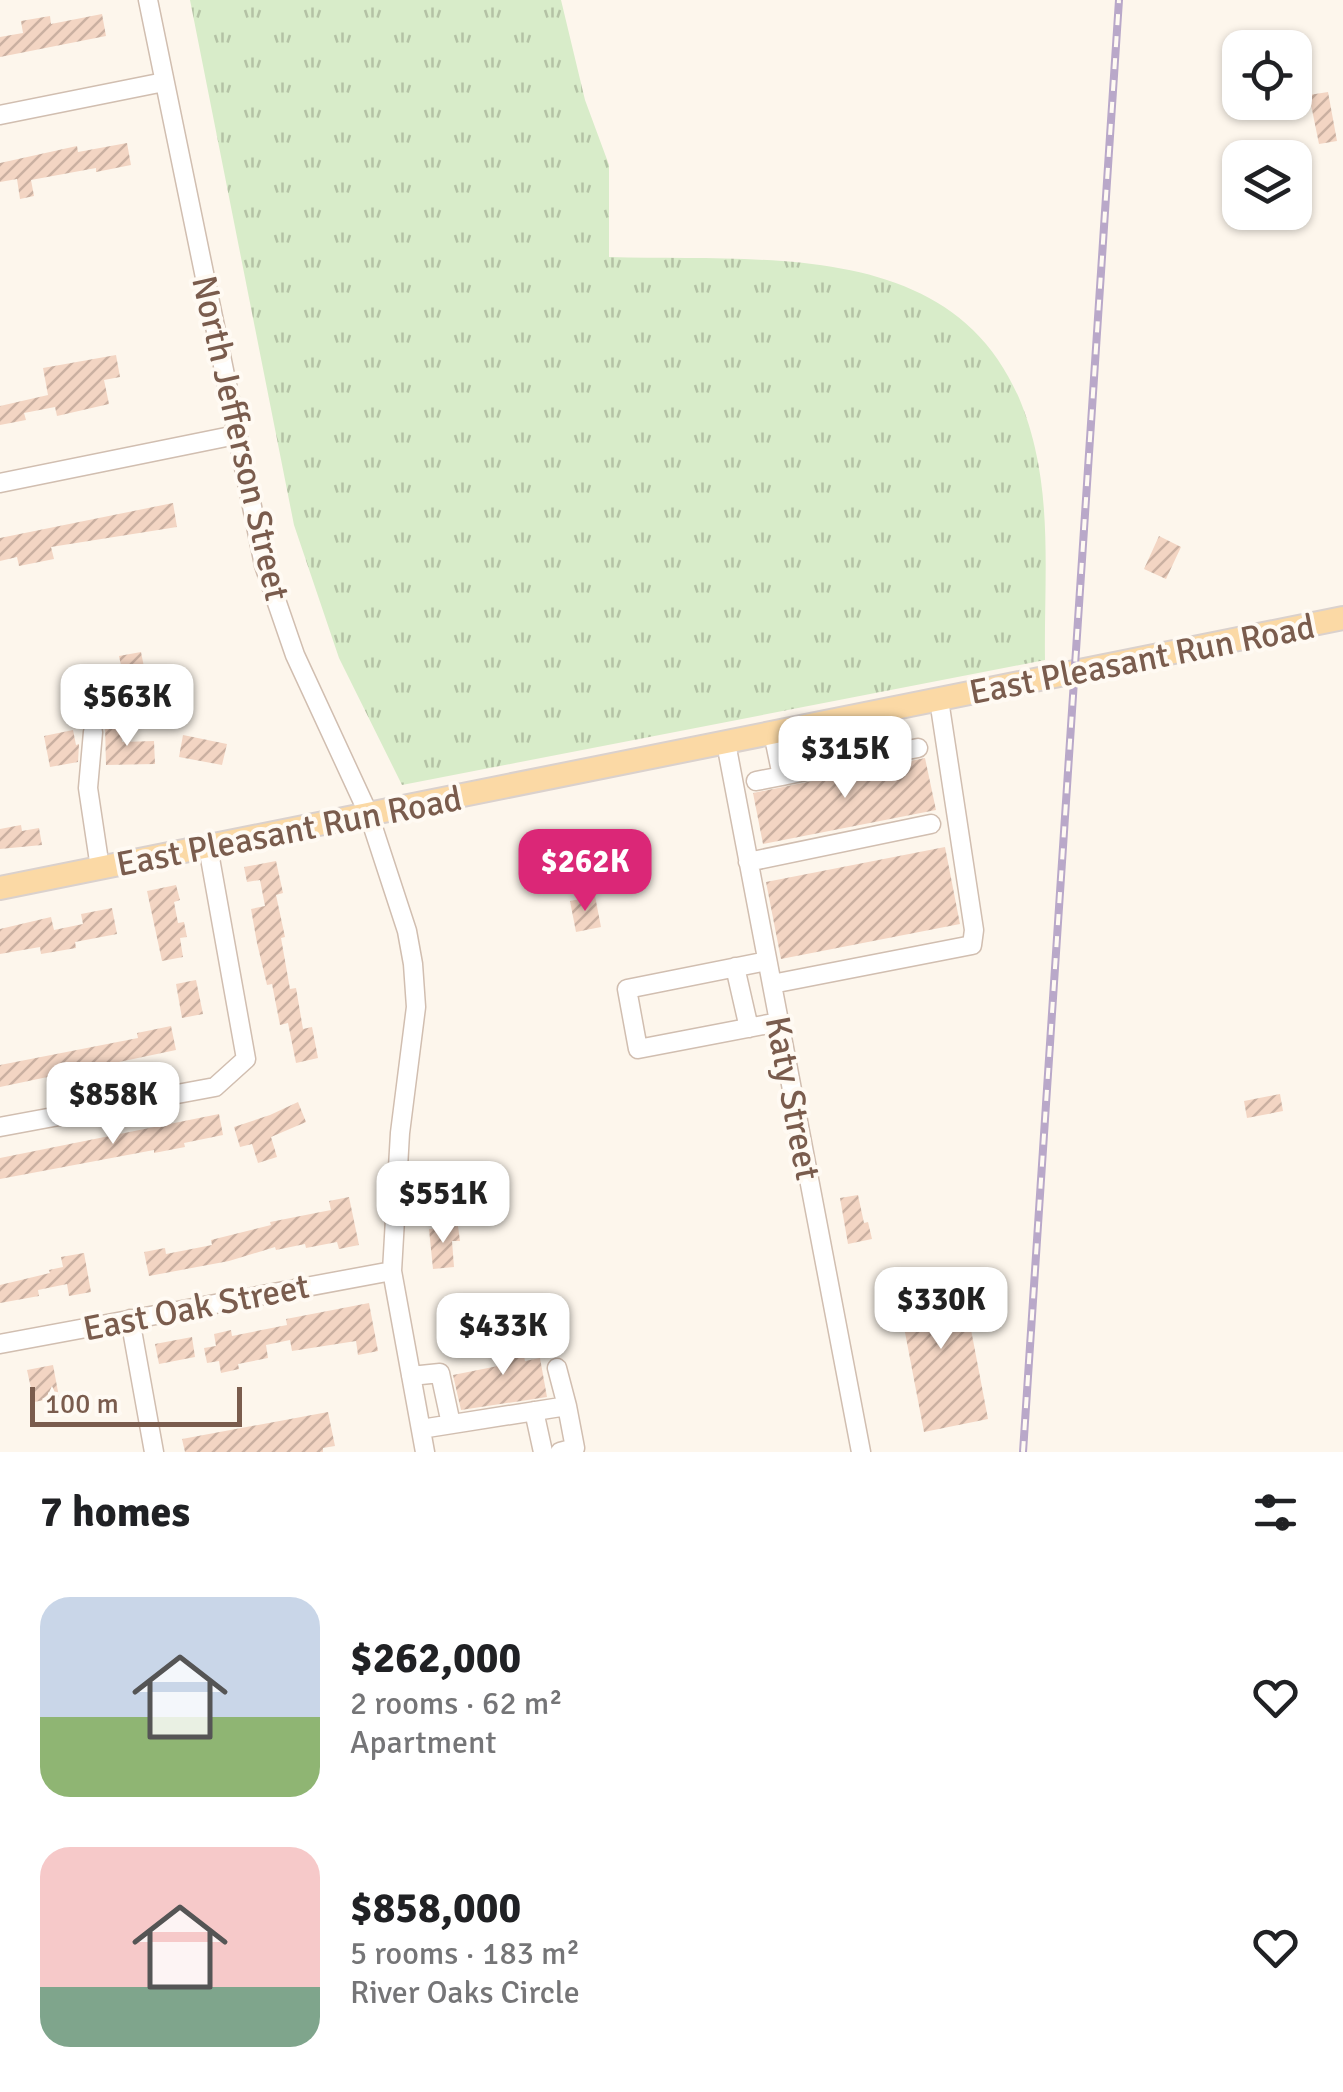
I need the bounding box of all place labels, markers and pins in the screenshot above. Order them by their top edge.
pin: $563K [57,664,197,749]
pin: $315K [775,716,915,801]
pin: $262K [515,829,655,914]
pin: $858K [43,1062,183,1147]
pin: $551K [373,1161,513,1246]
pin: $330K [871,1267,1011,1352]
pin: $433K [433,1293,573,1378]

